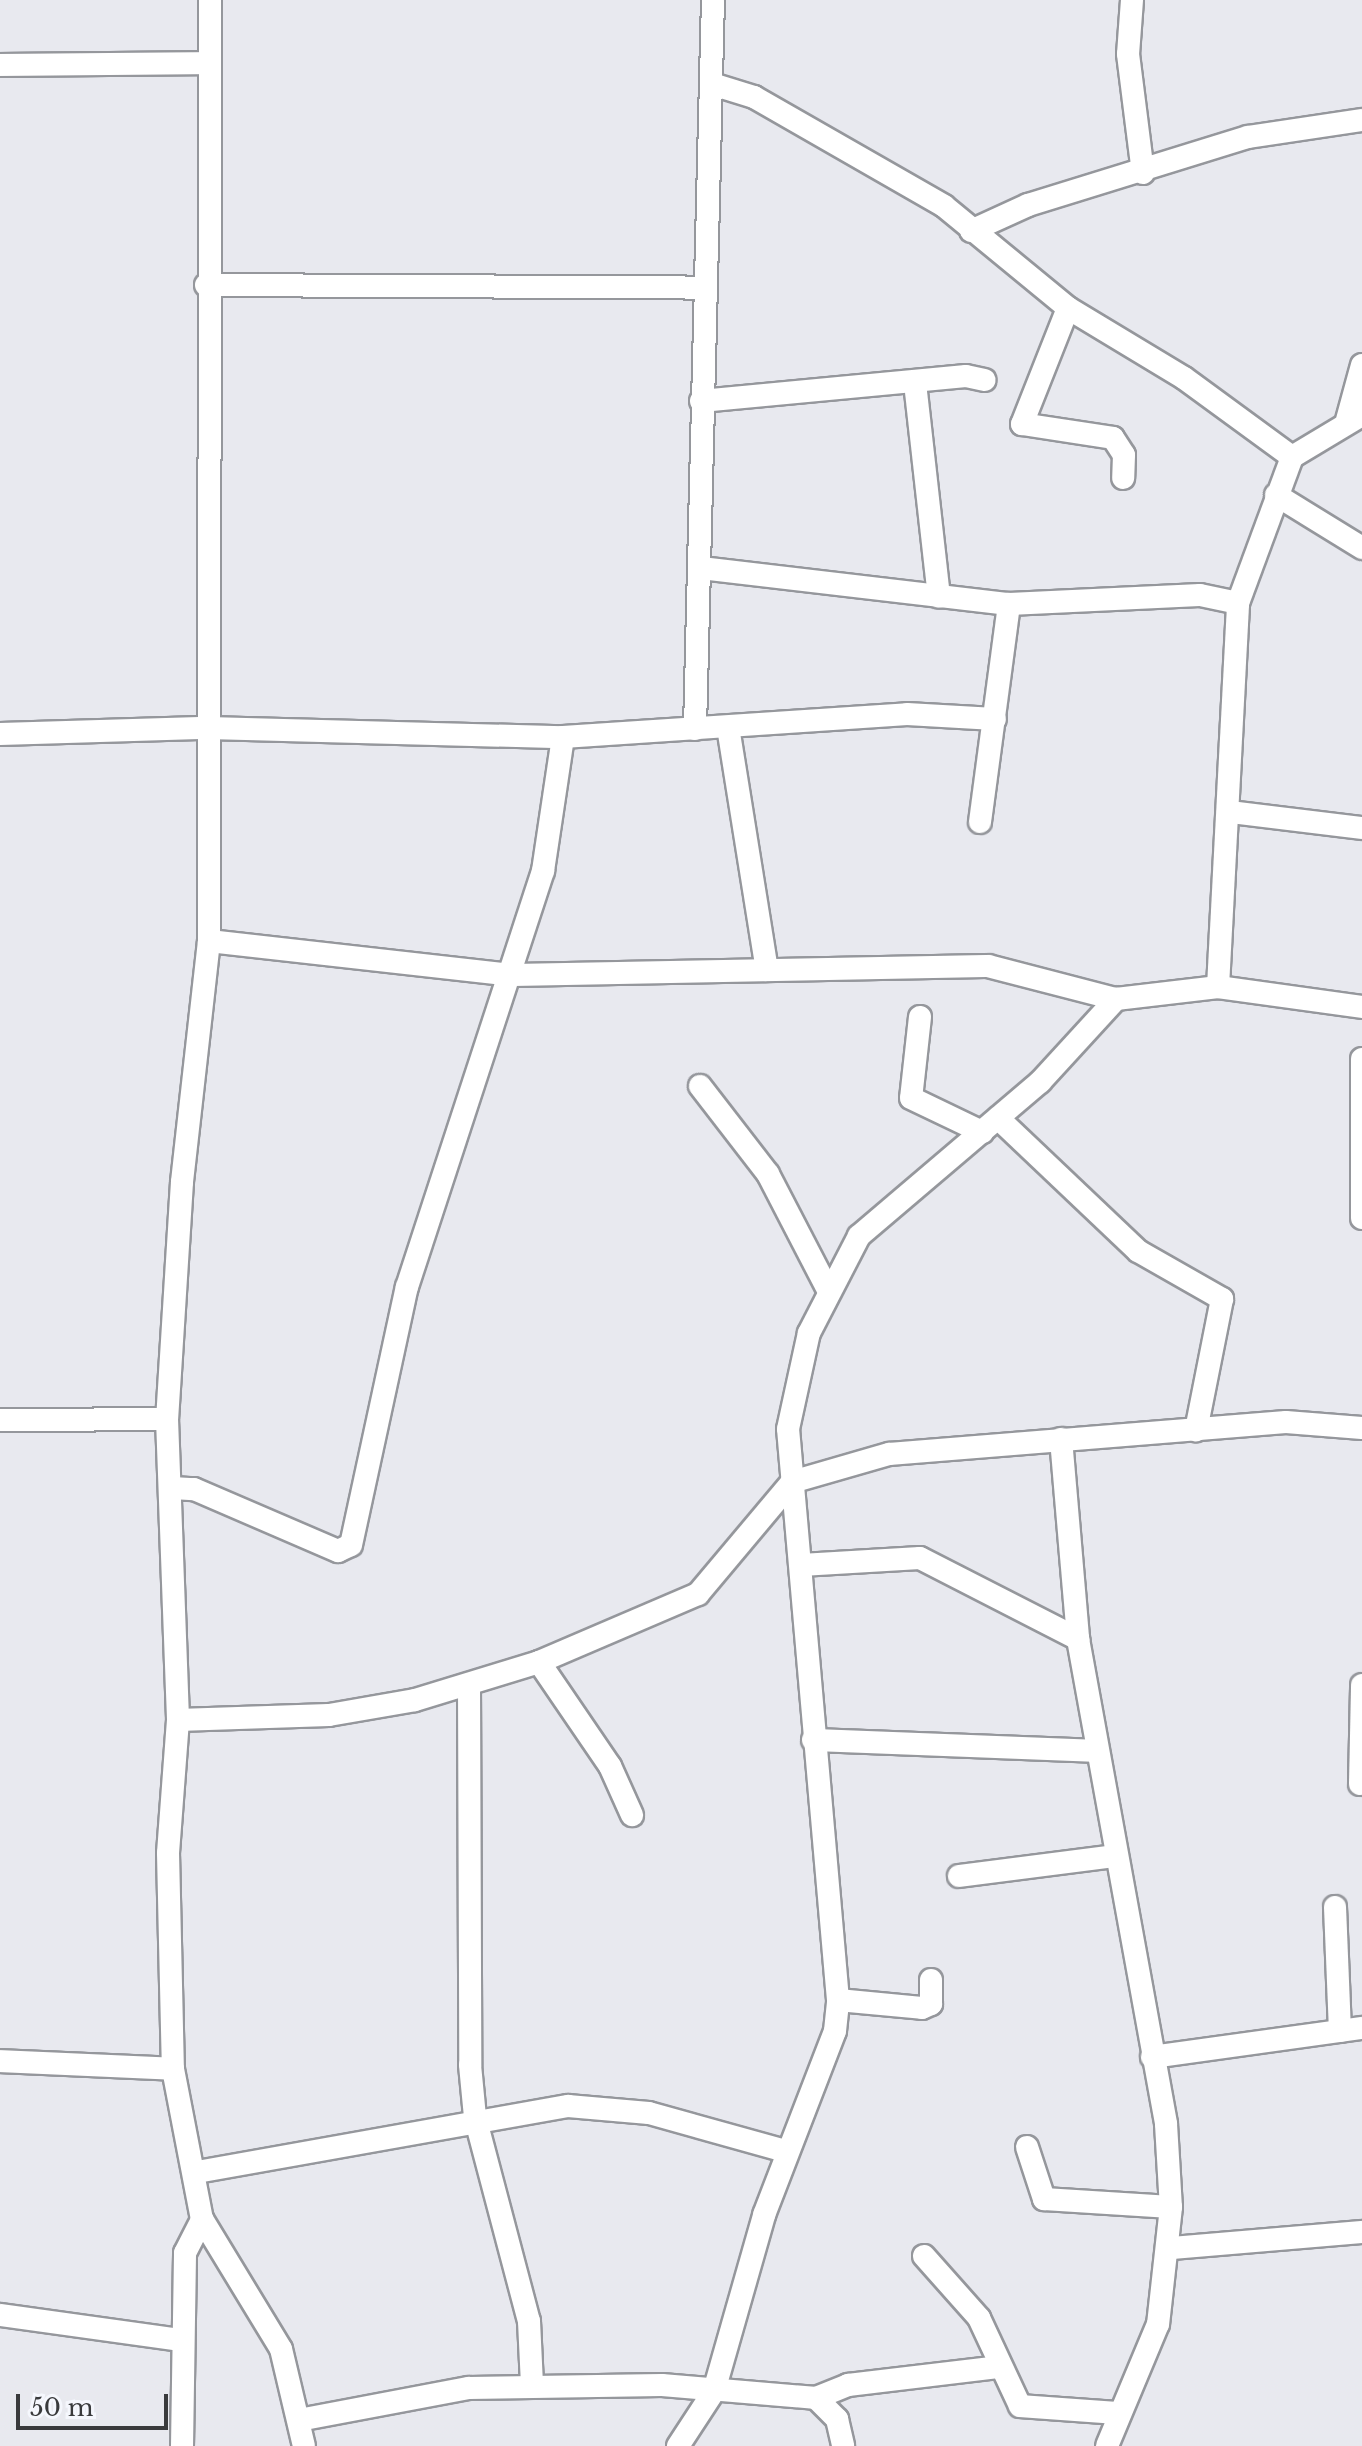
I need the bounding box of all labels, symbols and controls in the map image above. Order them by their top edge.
scale bar [20,2378,172,2428]
text: 50 m [30,2393,93,2422]

